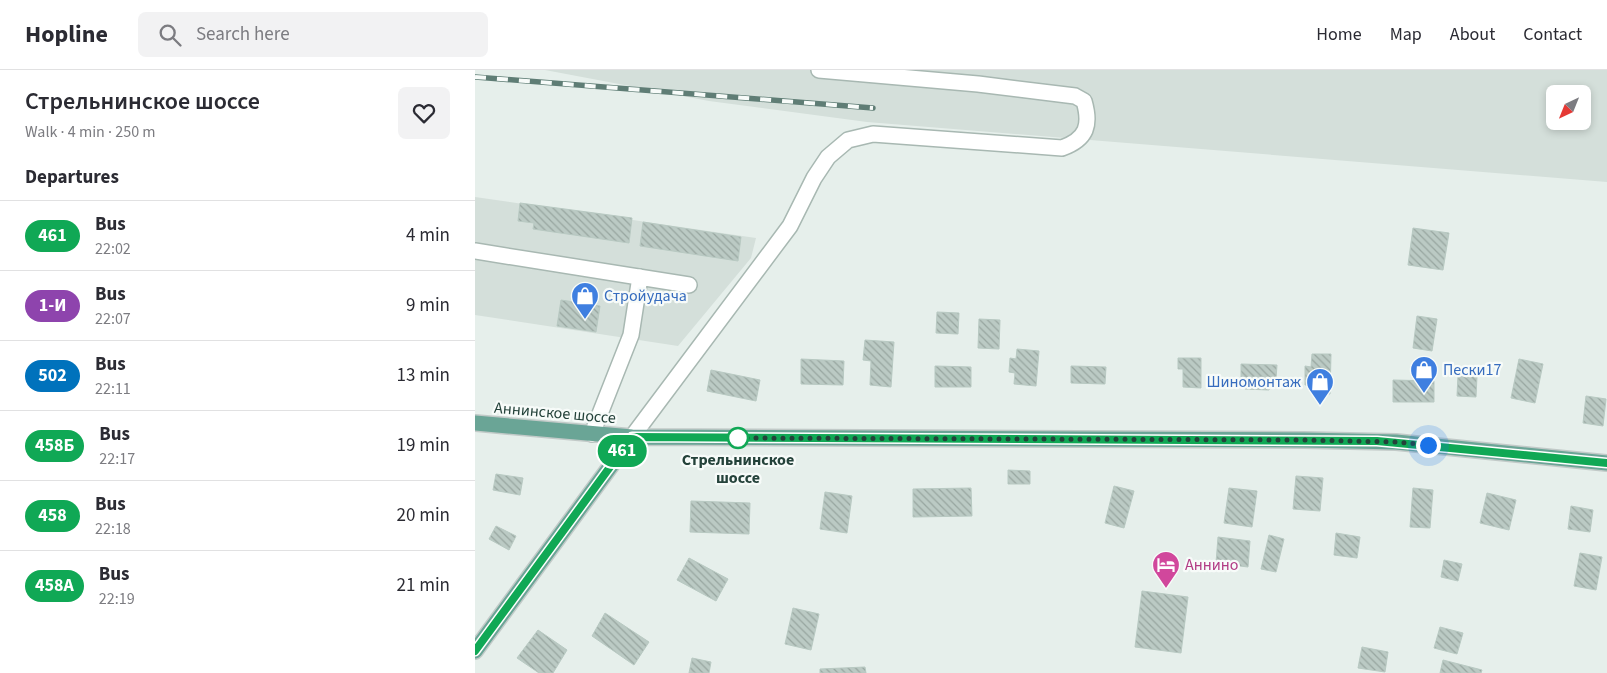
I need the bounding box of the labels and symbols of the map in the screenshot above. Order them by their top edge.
north arrow [1546,85,1591,130]
shop icon: Стройудача [570,281,600,320]
place label: Стройудача [604,285,687,307]
shop icon: Пески17 [1409,355,1439,394]
place label: Пески17 [1443,359,1501,381]
shop icon: Шиномонтаж [1305,367,1335,406]
place label: Шиномонтаж [1206,371,1301,393]
street label: Аннинское шоссе [493,397,617,429]
marker: Стрельнинское шоссе [727,427,749,449]
your location [1416,433,1441,458]
line badge: 461 [593,435,651,467]
place label: Стрельнинское шоссе [682,449,794,489]
hotel icon: Аннино [1151,550,1181,589]
place label: Аннино [1185,554,1238,576]

